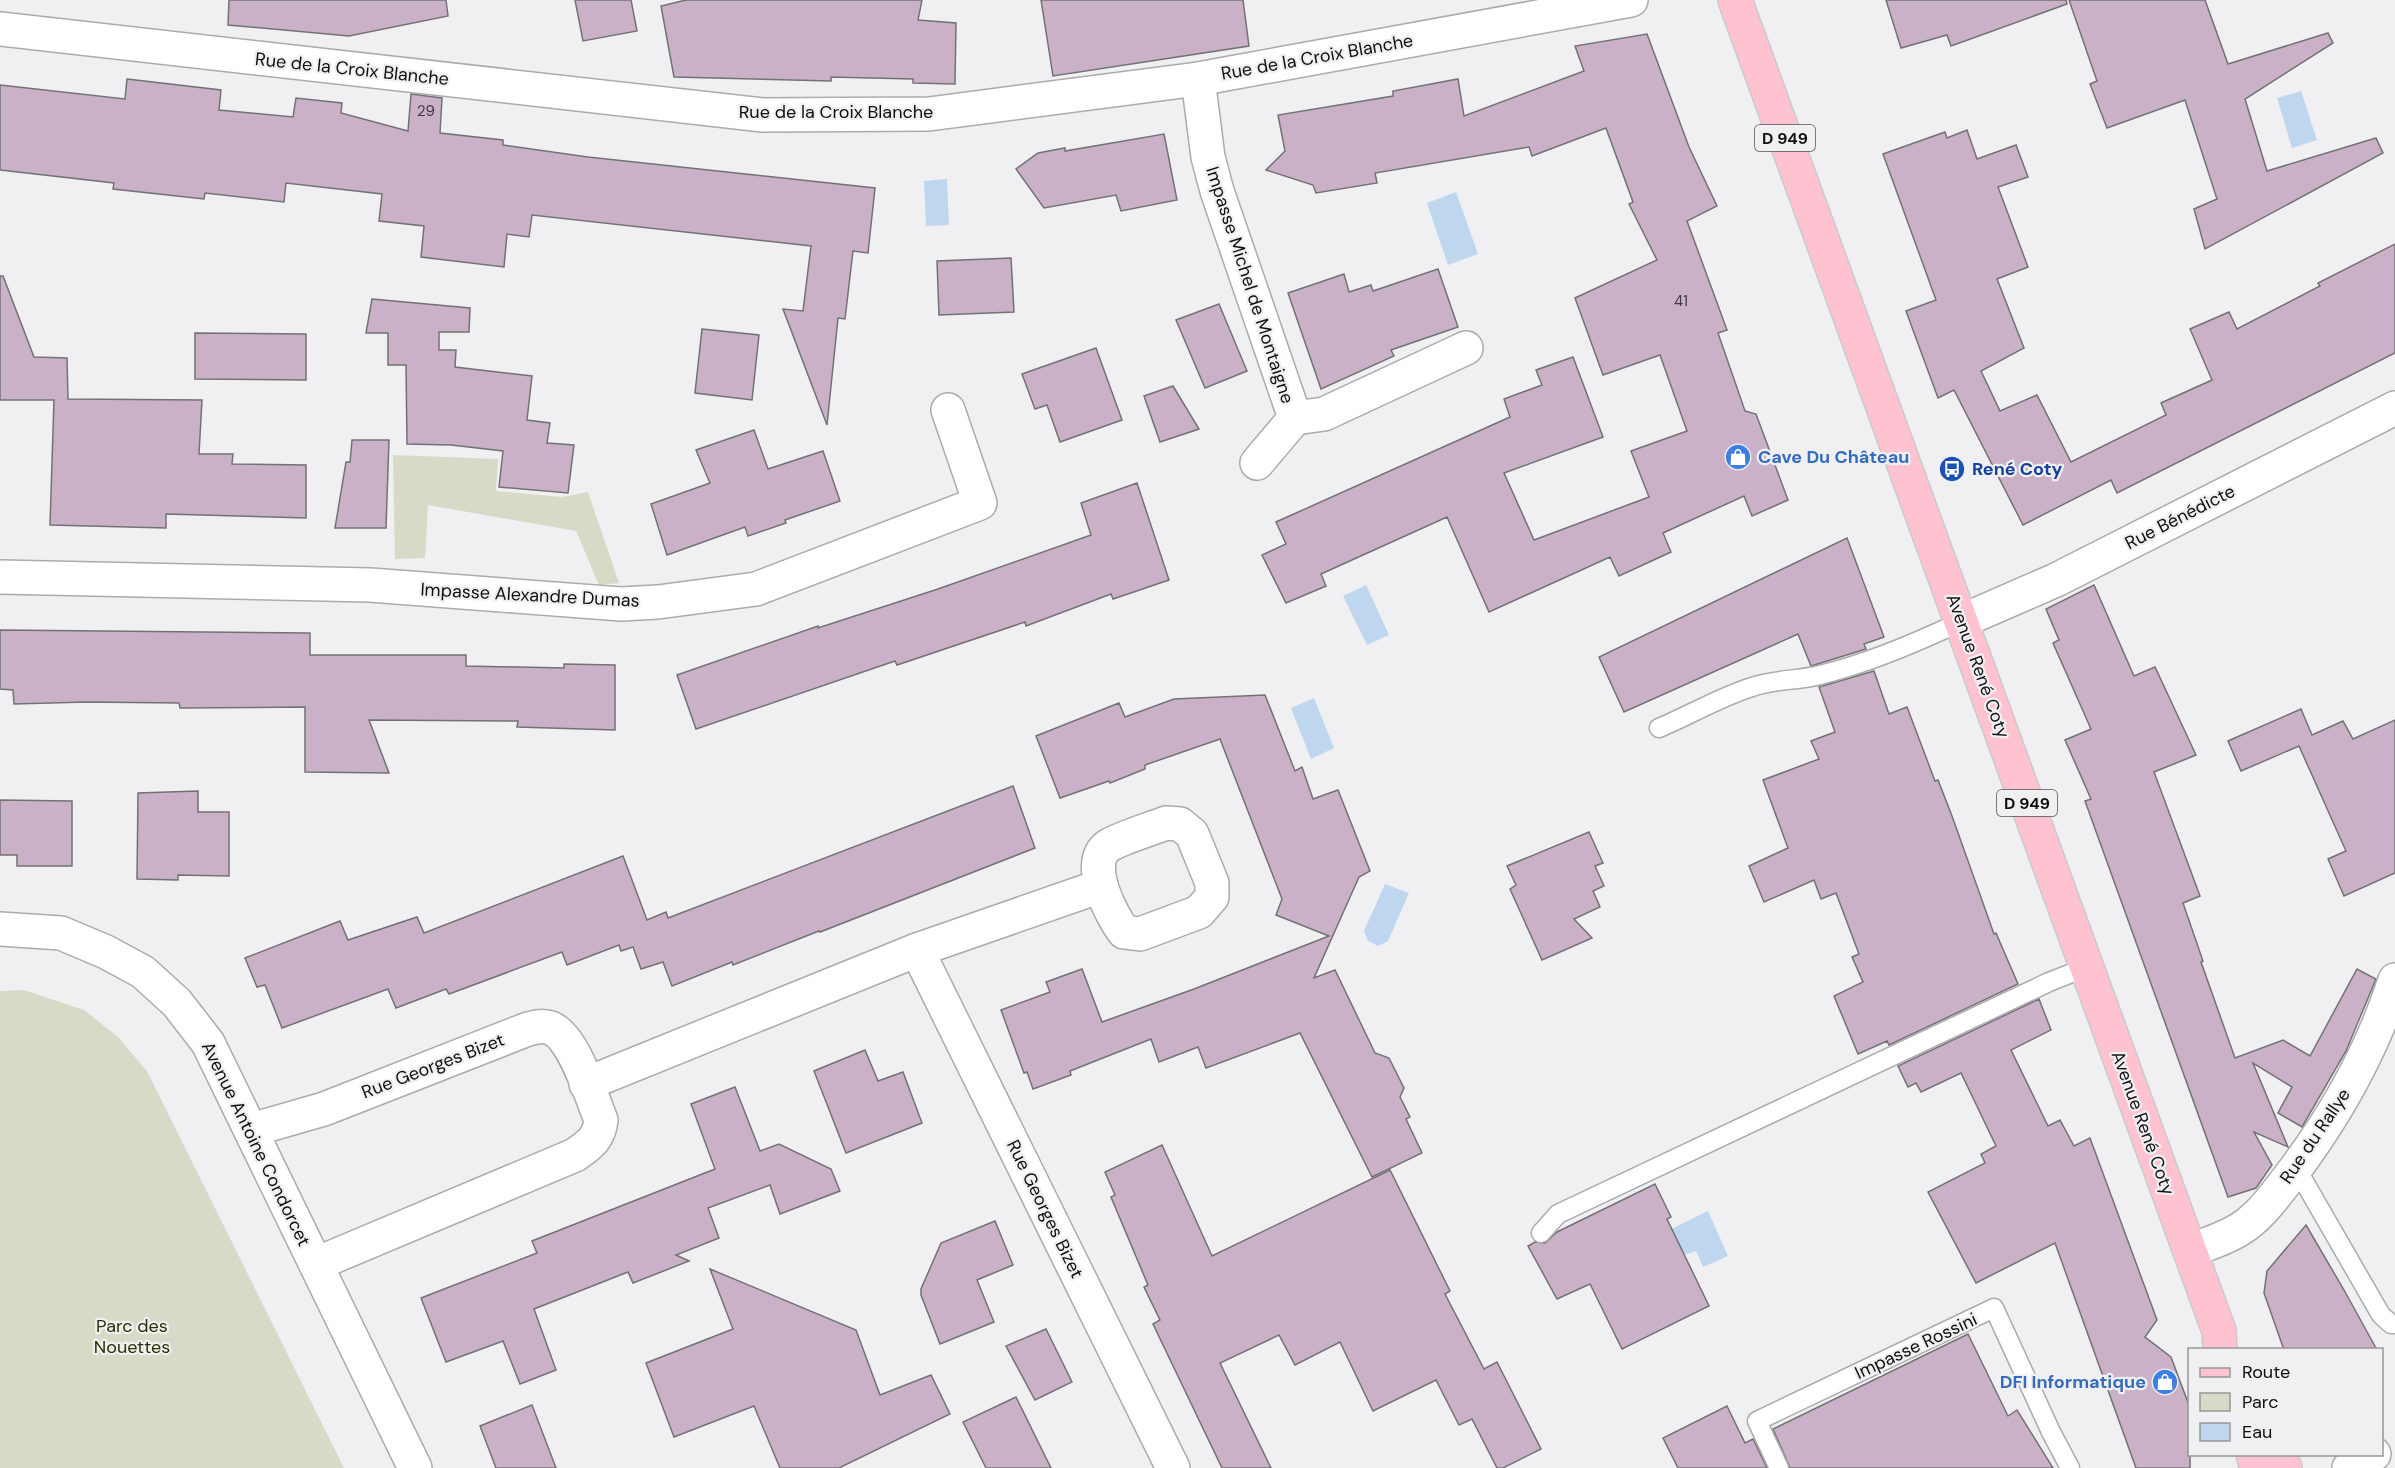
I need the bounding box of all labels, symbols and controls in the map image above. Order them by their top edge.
street label: Rue de la Croix Blanche [1219,28,1415,86]
street label: Rue de la Croix Blanche [254,47,450,91]
street label: Rue de la Croix Blanche [739,100,933,124]
house number: 29 [417,101,435,121]
road number: D 949 [1755,125,1815,151]
street label: Impasse Michel de Montaigne [1200,163,1300,407]
house number: 41 [1674,291,1688,311]
shop icon: Cave Du Château [1723,442,1753,472]
place label: Cave Du Château [1758,445,1909,469]
bus stop icon: René Coty [1937,454,1967,484]
place label: René Coty [1972,457,2063,481]
street label: Rue Bénédicte [2121,479,2239,555]
street label: Impasse Alexandre Dumas [420,577,640,613]
street label: Avenue René Coty [1941,590,2015,742]
road number: D 949 [1997,790,2057,816]
street label: Rue Georges Bizet [358,1028,508,1104]
street label: Avenue Antoine Condorcet [196,1038,316,1250]
street label: Avenue René Coty [2106,1047,2180,1199]
street label: Rue du Rallye [2274,1084,2356,1188]
street label: Rue Georges Bizet [1001,1136,1089,1282]
street label: Impasse Rossini [1851,1307,1981,1385]
park label: Parc des Nouettes [94,1314,170,1359]
legend [2188,1348,2383,1456]
text: Route [2242,1360,2290,1384]
shop icon: DFI Informatique [2150,1367,2180,1397]
place label: DFI Informatique [2000,1370,2146,1394]
text: Parc [2242,1390,2278,1414]
text: Eau [2242,1420,2272,1444]

